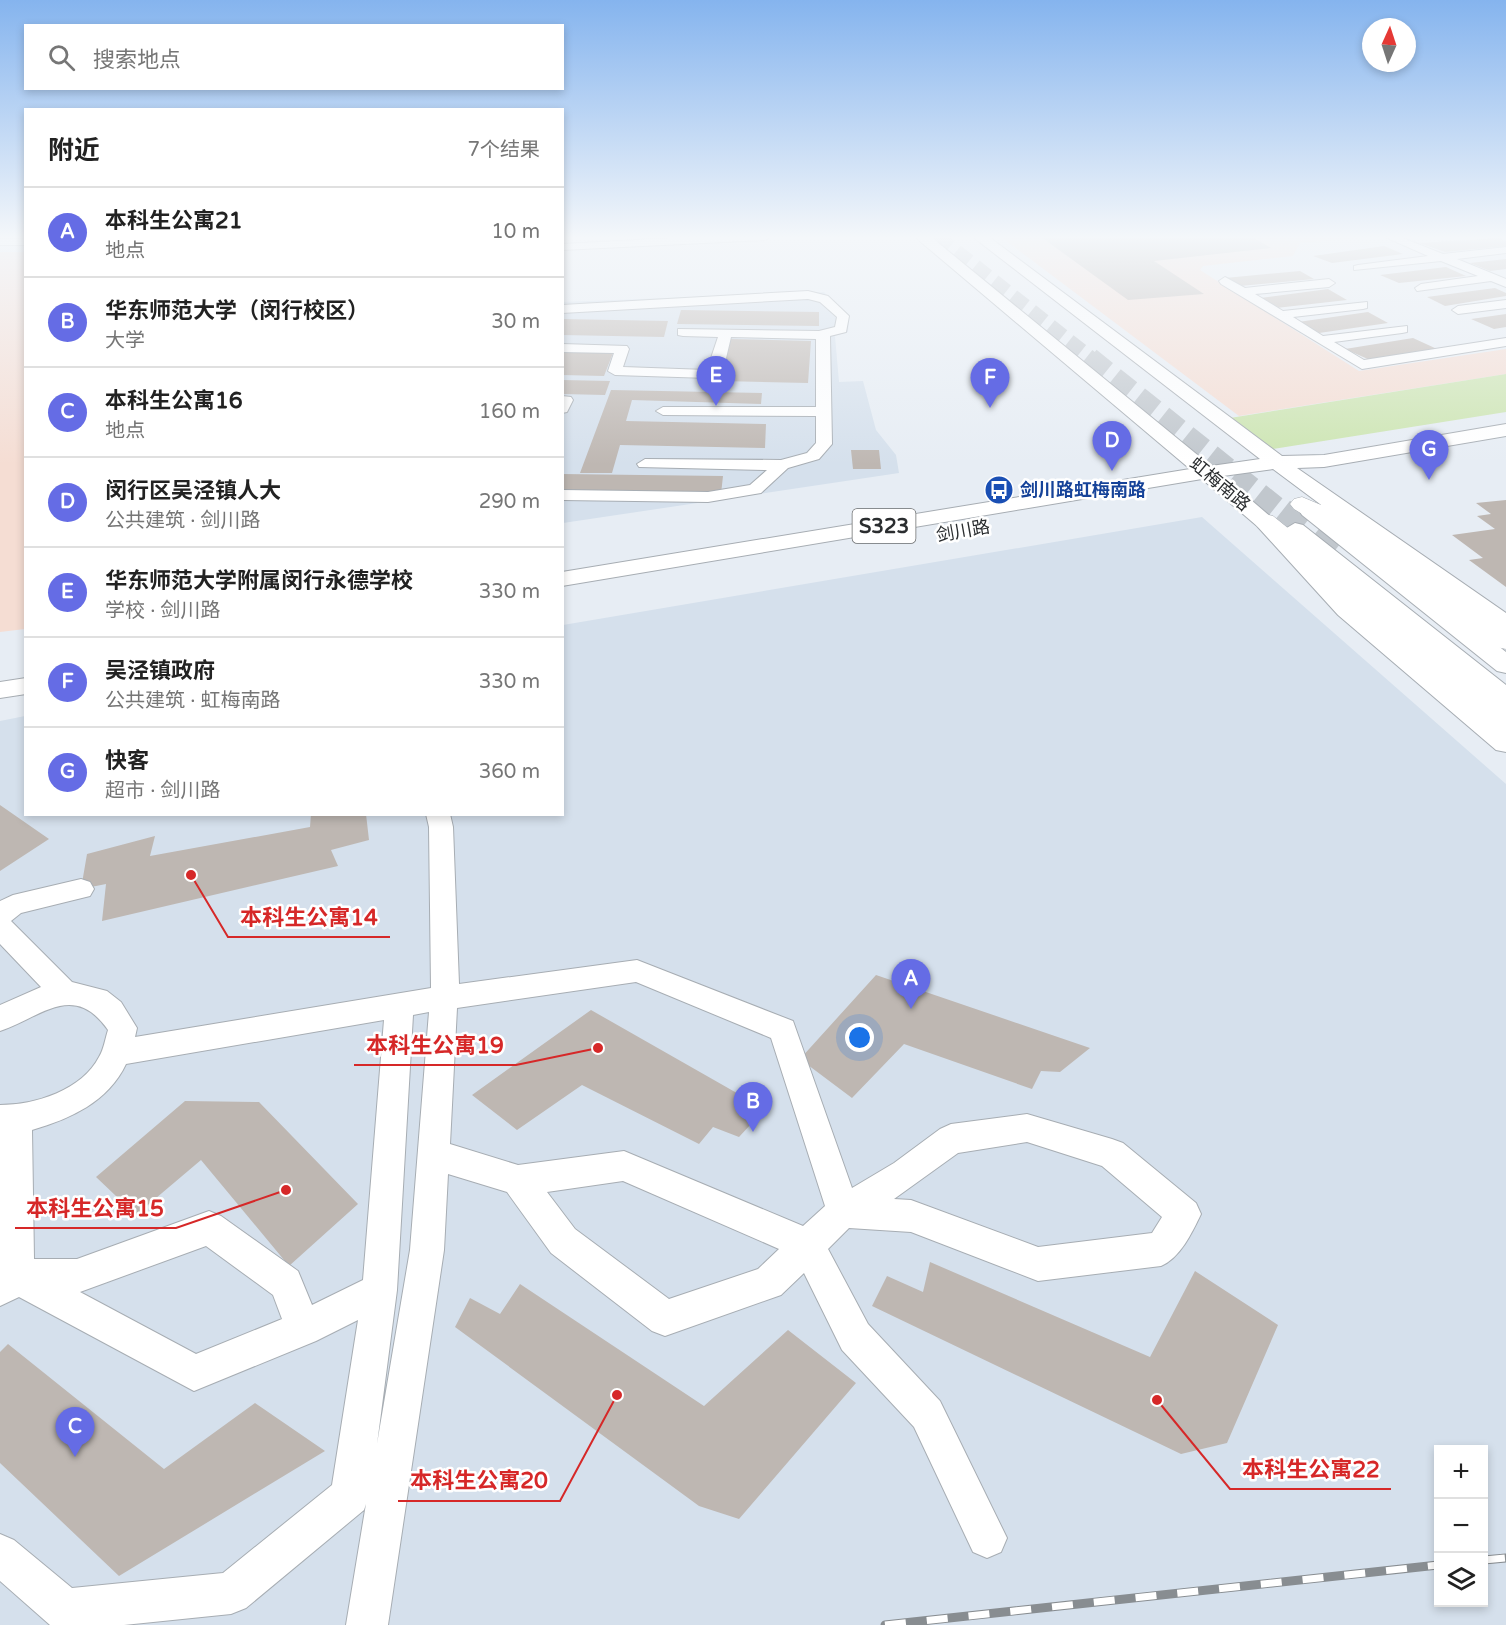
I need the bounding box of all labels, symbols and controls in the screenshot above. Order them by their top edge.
north arrow [1362,18,1416,72]
search box [24,24,564,90]
icon: search [45,41,78,74]
text: 搜索地点 [93,47,181,73]
text: 附近 [48,135,100,166]
text: 7个结果 [467,138,540,162]
text: 本科生公寓21 [105,208,243,234]
text: A [60,220,75,244]
text: 10 m [491,220,540,244]
text: 地点 [105,239,145,263]
text: 华东师范大学（闵行校区） [105,298,369,324]
text: B [61,310,74,334]
text: 30 m [491,310,540,334]
text: 大学 [105,329,145,353]
pin: E [696,356,736,406]
pin: F [970,358,1010,408]
text: 本科生公寓16 [105,388,243,414]
text: C [61,400,74,424]
text: 160 m [479,400,540,424]
text: 地点 [105,419,145,443]
pin: D [1092,422,1132,471]
pin: G [1410,430,1448,480]
street label: 虹梅南路 [1185,452,1255,516]
bus stop icon: 剑川路虹梅南路 [983,474,1015,506]
text: 闵行区吴泾镇人大 [105,478,281,504]
place label: 剑川路虹梅南路 [1020,479,1146,501]
text: D [60,490,75,514]
text: 290 m [479,490,540,514]
text: 公共建筑 · 剑川路 [105,509,261,533]
road number: S323 [852,509,916,543]
street label: 剑川路 [935,515,991,547]
text: 华东师范大学附属闵行永德学校 [105,568,413,594]
text: E [61,580,74,604]
text: 330 m [479,580,540,604]
text: 学校 · 剑川路 [105,599,221,623]
text: 吴泾镇政府 [105,658,215,684]
text: F [61,670,74,694]
text: 330 m [479,670,540,694]
text: 公共建筑 · 虹梅南路 [105,689,281,713]
text: 快客 [105,748,149,774]
text: G [60,760,75,784]
text: 360 m [479,760,540,784]
text: 超市 · 剑川路 [105,779,221,803]
callout: 本科生公寓14 [228,897,390,937]
text: 本科生公寓14 [240,905,378,931]
pin: A [892,960,930,1009]
your location [845,1023,874,1052]
callout: 本科生公寓19 [354,1025,516,1065]
text: 本科生公寓19 [366,1033,504,1059]
pin: B [734,1082,772,1132]
callout: 本科生公寓15 [15,1188,176,1228]
text: 本科生公寓15 [26,1196,164,1222]
pin: C [56,1408,94,1457]
map controls [1434,1445,1488,1607]
button: + [1434,1445,1488,1499]
callout: 本科生公寓22 [1230,1449,1391,1489]
text: 本科生公寓22 [1242,1457,1380,1483]
callout: 本科生公寓20 [398,1461,560,1501]
text: 本科生公寓20 [410,1468,548,1494]
button: − [1434,1499,1488,1553]
button: layers [1434,1553,1488,1607]

